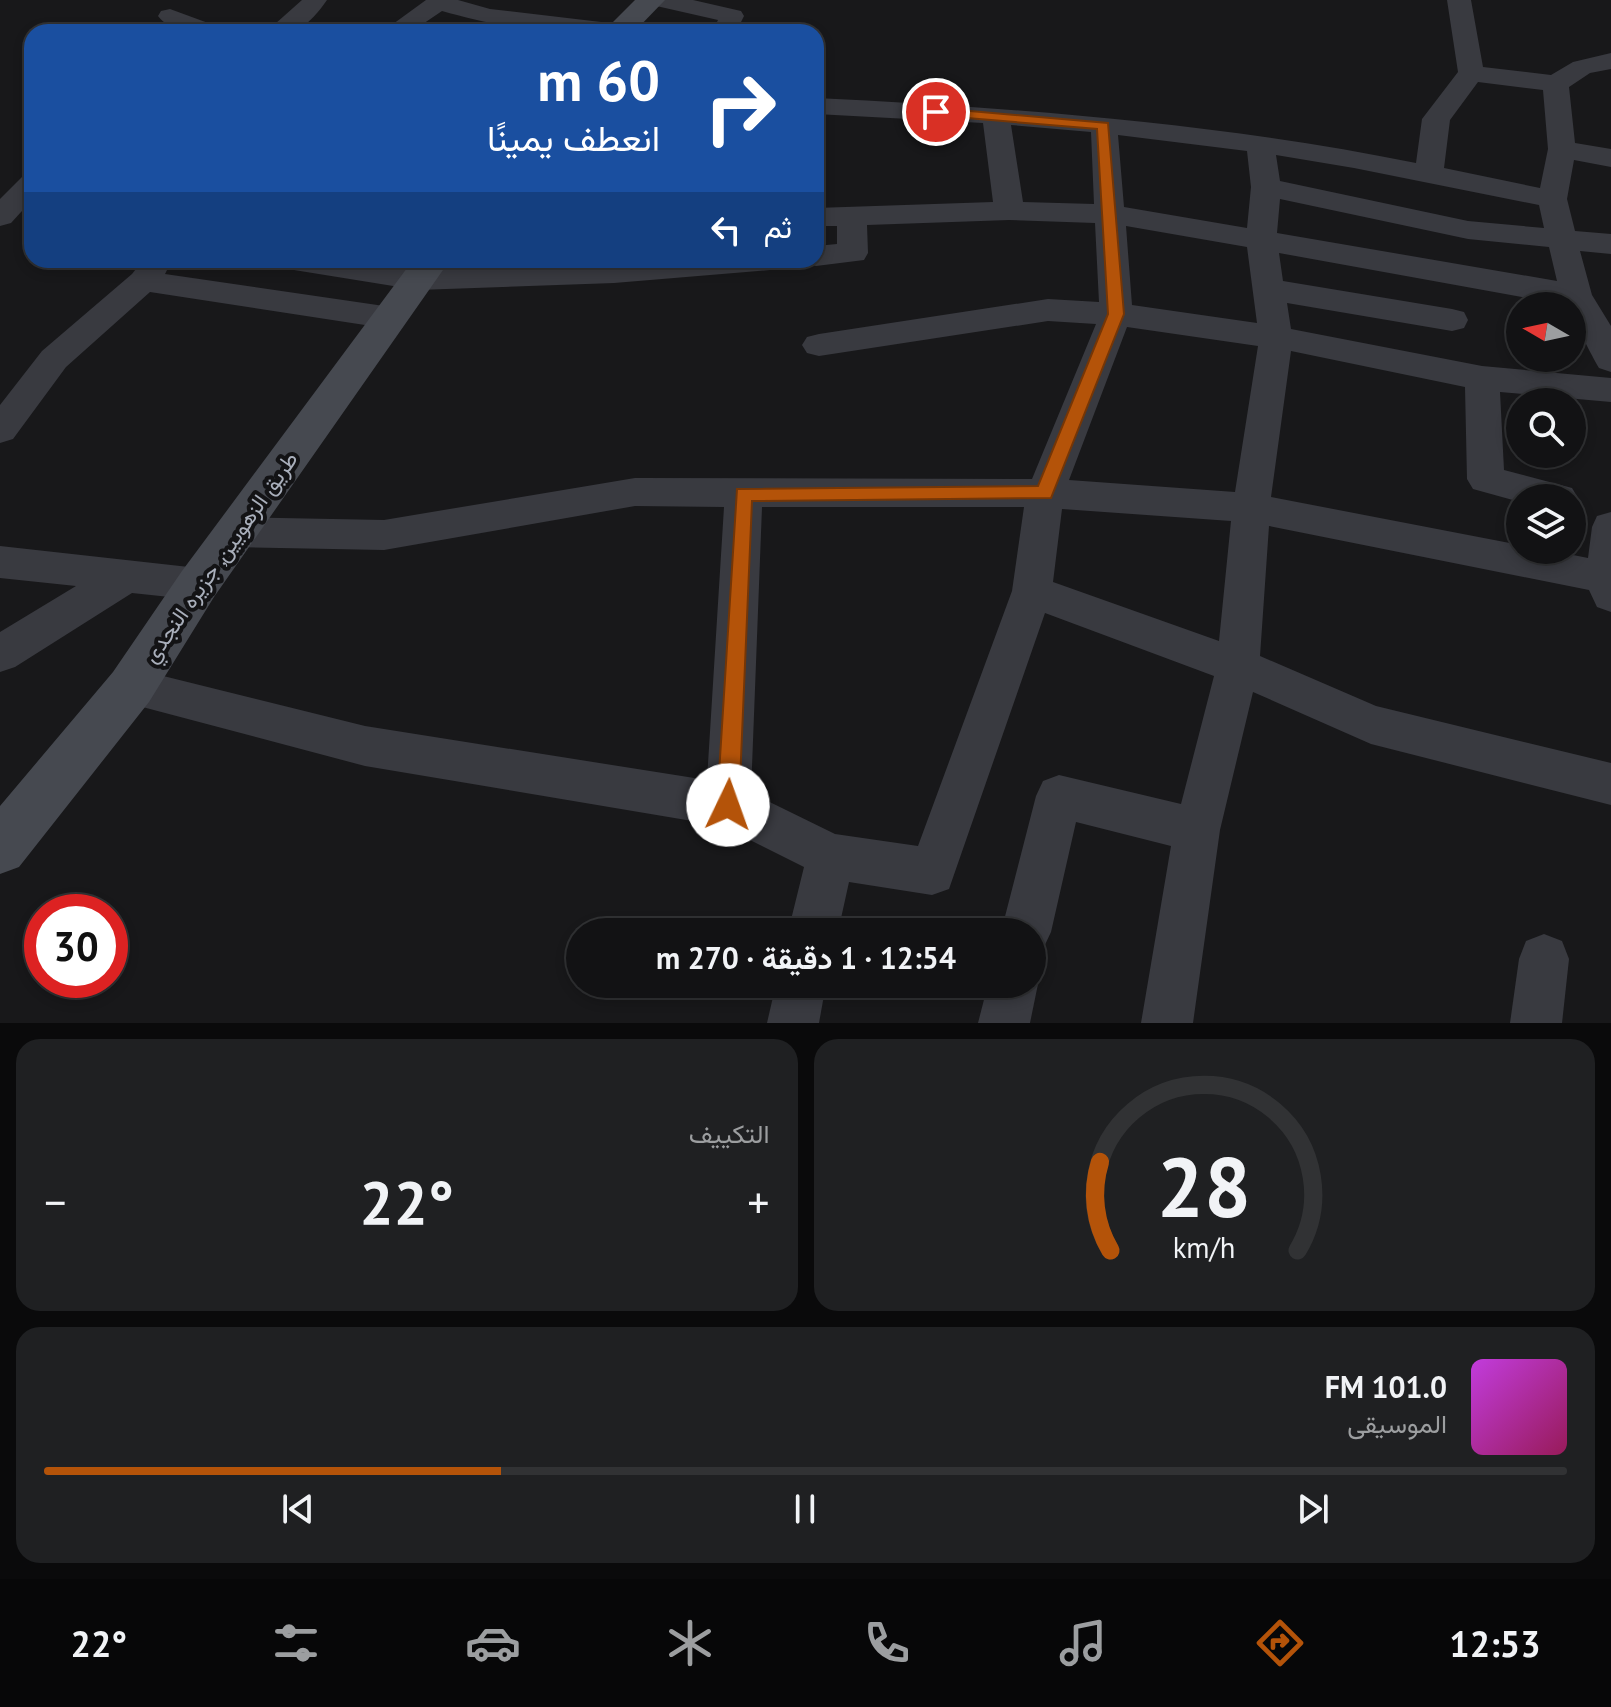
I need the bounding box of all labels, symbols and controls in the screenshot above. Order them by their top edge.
text: 60 m [537,44,660,116]
icon: right [688,56,792,160]
pin [902,78,970,146]
icon: arrive [914,90,958,134]
text: انعطف يمينًا [487,114,660,161]
text: ثم [764,207,792,246]
icon: left [704,208,748,252]
north arrow [1506,292,1586,372]
map controls [1506,292,1586,564]
button: search [1506,388,1586,468]
street label: طريق الزهويين, جزيره النجدي [136,446,308,671]
button: layers [1506,484,1586,564]
position arrow [686,763,770,847]
speed limit sign: 30 [24,894,128,998]
text: 12:54 · 1 دقيقة · 270 m [656,938,956,977]
text: التكييف [689,1117,770,1150]
text: 28 [1157,1132,1251,1240]
text: 22° [360,1163,454,1241]
text: − [44,1173,66,1230]
text: + [747,1173,769,1230]
text: km/h [1173,1229,1236,1266]
text: 101.0 FM [1325,1367,1447,1406]
text: الموسيقى [1347,1407,1447,1440]
icon: previous [276,1487,320,1531]
icon: pause [783,1487,827,1531]
icon: next [1291,1487,1335,1531]
icon: filters [268,1615,324,1671]
icon: car [465,1615,521,1671]
icon: climate [662,1615,718,1671]
icon: phone [859,1615,915,1671]
icon: music [1055,1615,1111,1671]
icon: directions [1252,1615,1308,1671]
text: 22° [71,1620,127,1667]
text: 12:53 [1449,1620,1541,1667]

